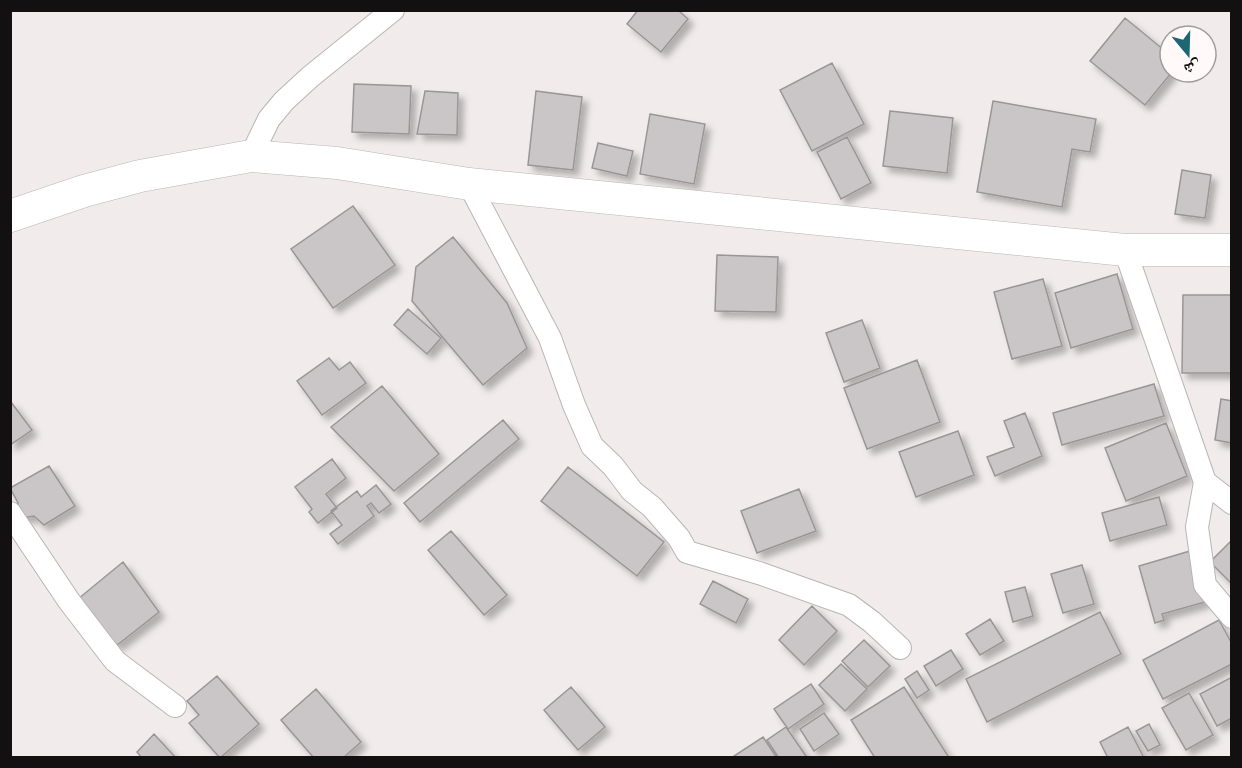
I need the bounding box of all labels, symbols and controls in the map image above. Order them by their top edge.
north arrow [1158,24,1218,84]
text: ش [1182,56,1204,79]

